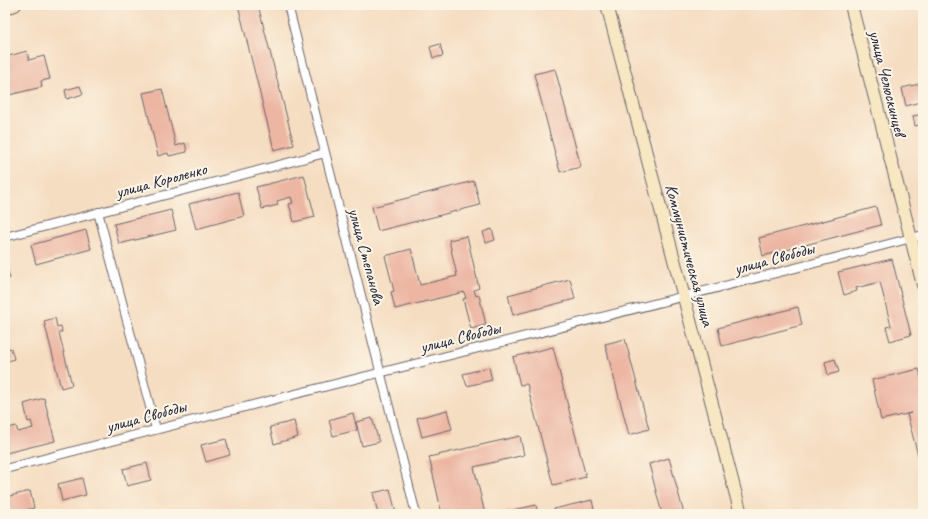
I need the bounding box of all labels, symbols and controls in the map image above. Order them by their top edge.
street label: улица Челюскинцев [864,27,912,141]
street label: улица Короленко [113,158,210,203]
street label: Коммунистическая улица [660,182,719,330]
street label: улица Степанова [343,205,390,308]
street label: улица Свободы [731,237,818,279]
street label: улица Свободы [417,317,504,358]
street label: улица Свободы [103,395,190,437]

